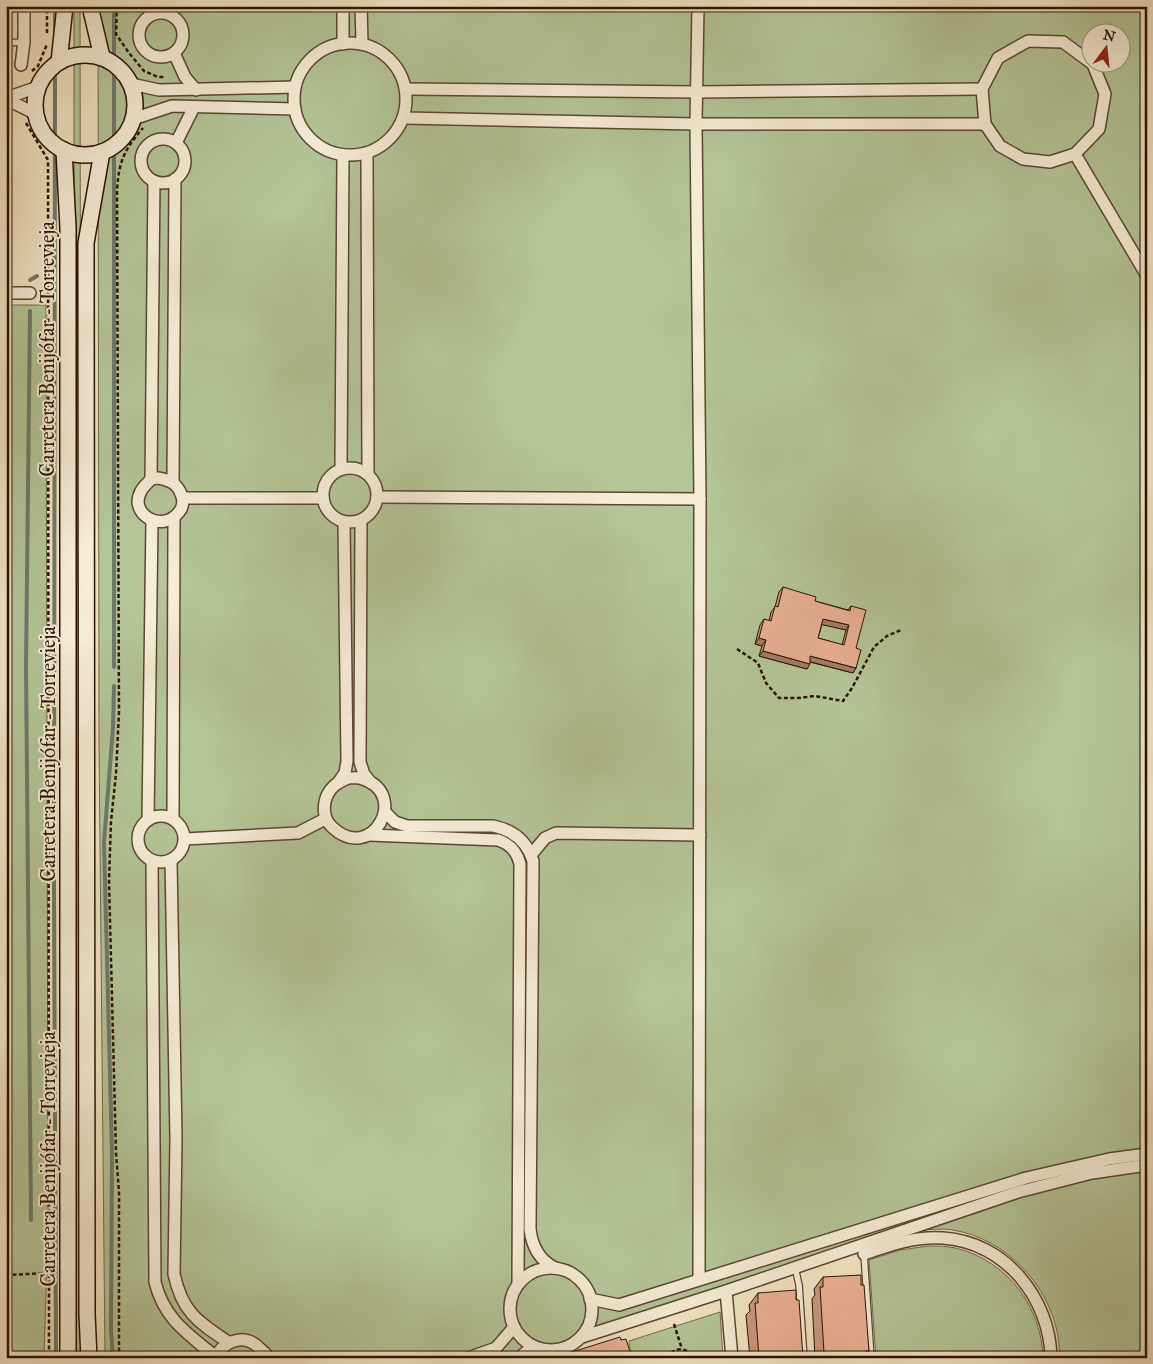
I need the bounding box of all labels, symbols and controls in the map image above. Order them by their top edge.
north arrow [1080,22,1130,72]
text: N [1101,26,1117,46]
street label: Carretera Benijófar - Torrevieja [35,221,59,477]
street label: Carretera Benijófar - Torrevieja [36,626,60,882]
street label: Carretera Benijófar - Torrevieja [36,1031,60,1287]

